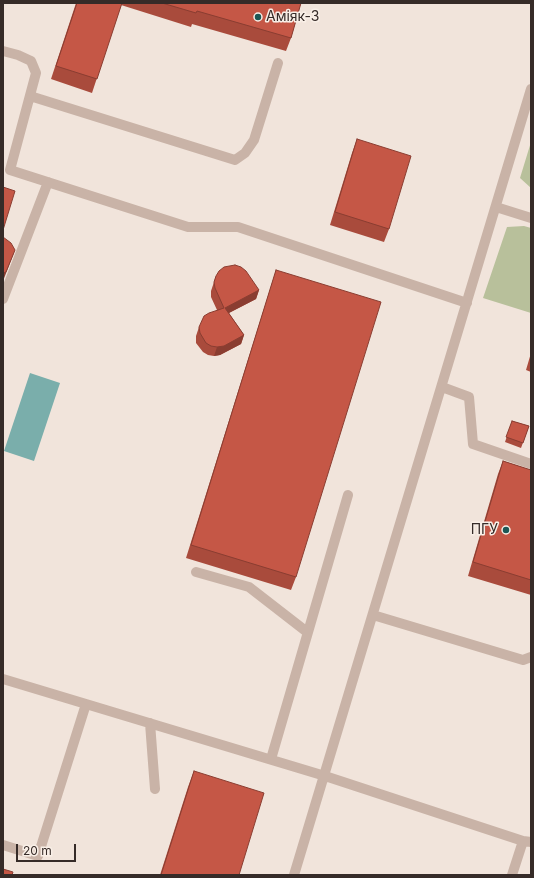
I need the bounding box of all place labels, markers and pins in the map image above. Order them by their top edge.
place label: Аміяк-3 [266,9,319,25]
marker: Аміяк-3 [253,12,263,22]
place label: ПГУ [471,522,498,538]
marker: ПГУ [501,525,511,535]

